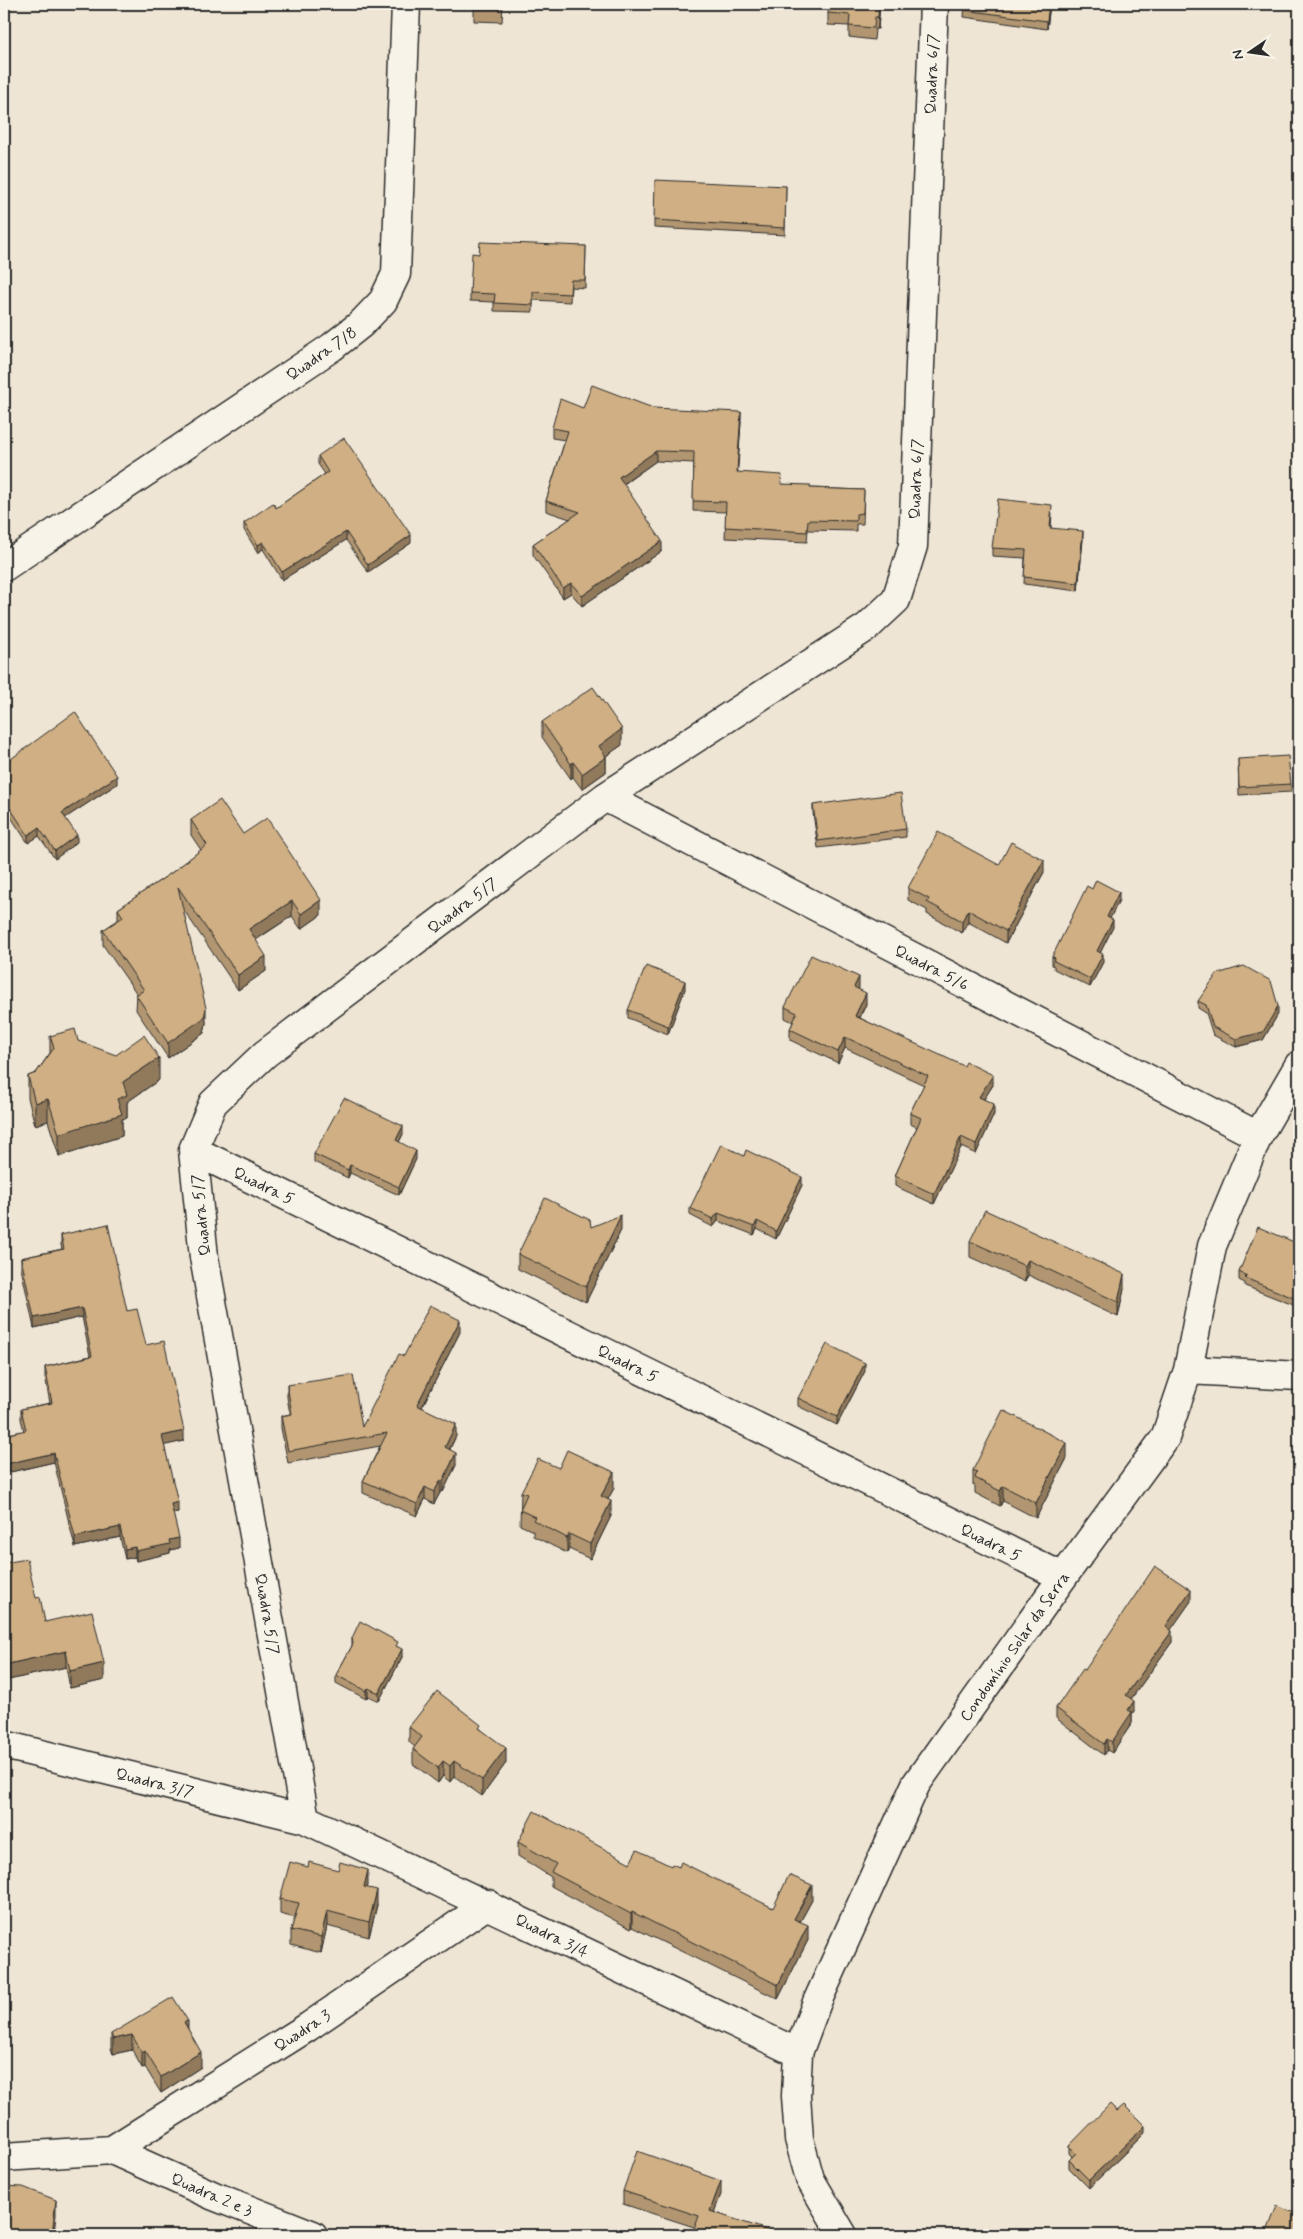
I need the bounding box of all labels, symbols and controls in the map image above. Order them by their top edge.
north arrow [1226,28,1276,78]
street label: Quadra 6/7 [921,33,944,115]
text: N [1228,48,1248,61]
street label: Quadra 7/8 [282,322,361,386]
street label: Quadra 6/7 [905,438,928,520]
street label: Quadra 5/7 [424,873,502,939]
street label: Quadra 5/6 [891,941,972,996]
street label: Quadra 5 [229,1163,297,1210]
street label: Quadra 5/7 [187,1173,216,1257]
street label: Quadra 5 [593,1341,661,1388]
street label: Quadra 5 [956,1520,1024,1567]
street label: Condomínio Solar da Serra [955,1568,1075,1726]
street label: Quadra 5/7 [249,1572,284,1657]
street label: Quadra 3/7 [113,1764,196,1803]
street label: Quadra 3/4 [511,1910,592,1963]
street label: Quadra 3 [271,2005,335,2057]
street label: Quadra 2 e 3 [167,2169,256,2222]

